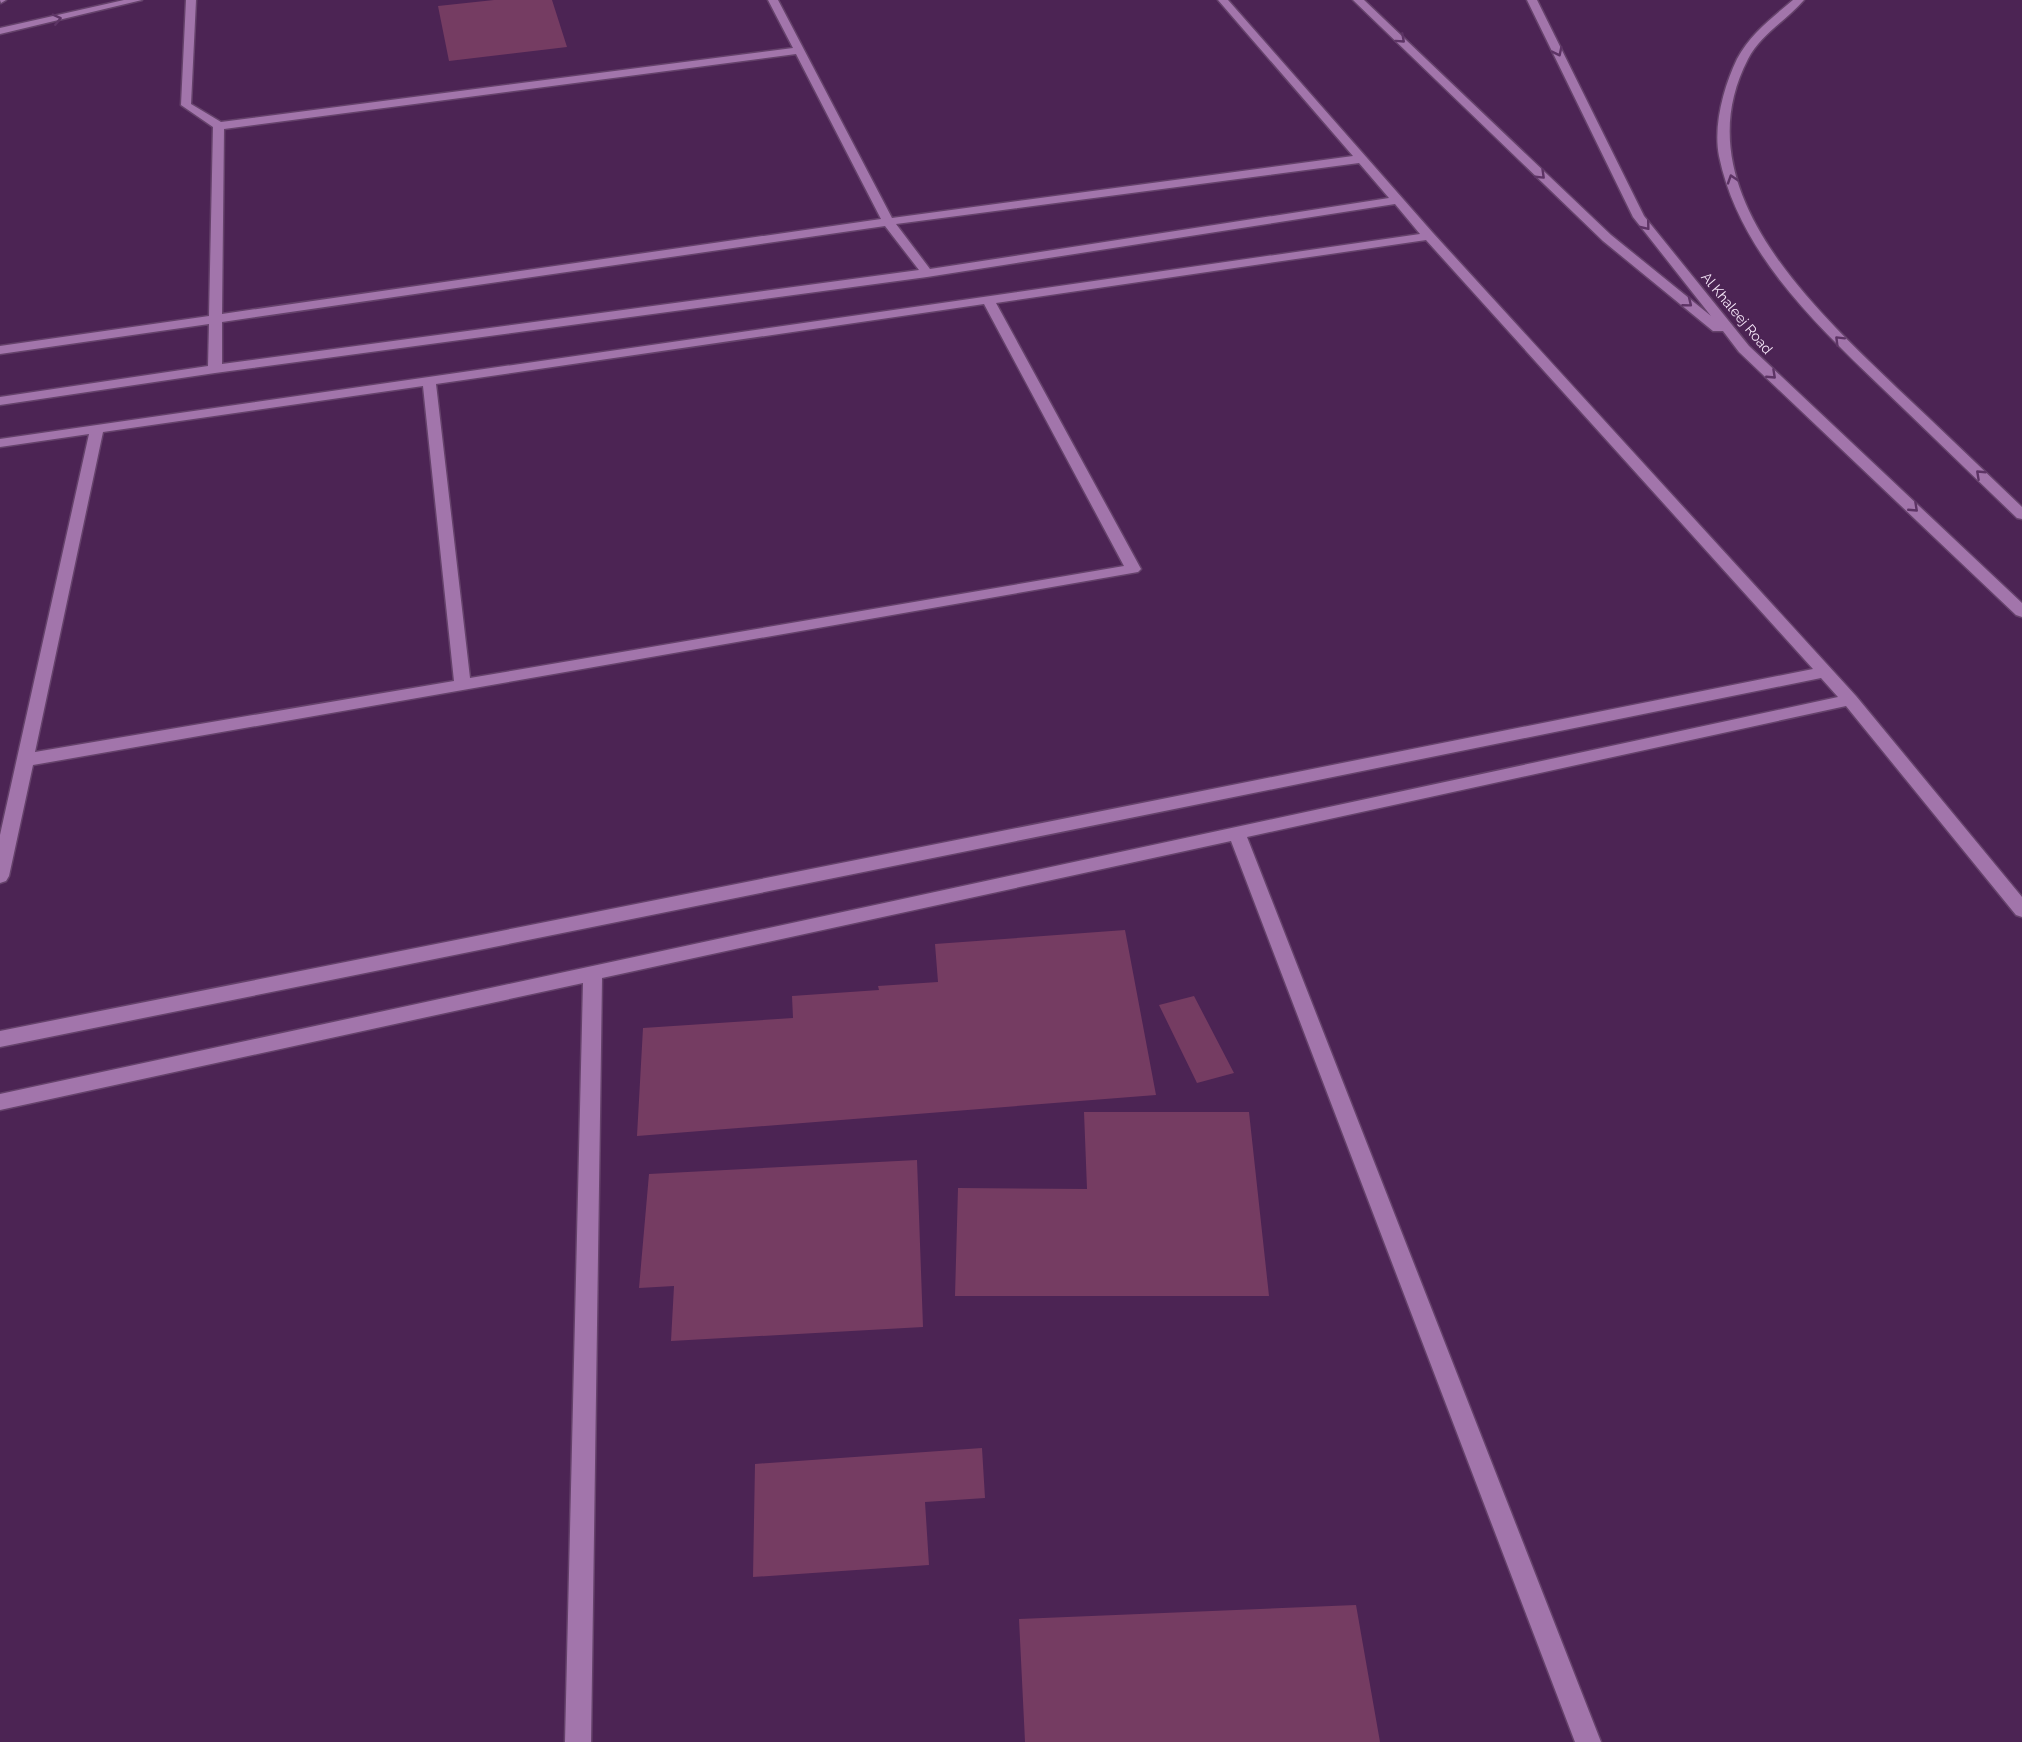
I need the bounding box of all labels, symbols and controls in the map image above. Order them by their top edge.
one-way arrow [52,13,62,26]
one-way arrow [1394,32,1405,43]
one-way arrow [1551,46,1562,57]
one-way arrow [1534,167,1545,178]
one-way arrow [1727,174,1739,185]
one-way arrow [1639,219,1650,230]
street label: Al Khaleej Road [1698,269,1776,357]
one-way arrow [1681,296,1692,307]
one-way arrow [1835,336,1846,347]
one-way arrow [1765,368,1776,379]
one-way arrow [1976,470,1986,481]
one-way arrow [1907,501,1918,512]

